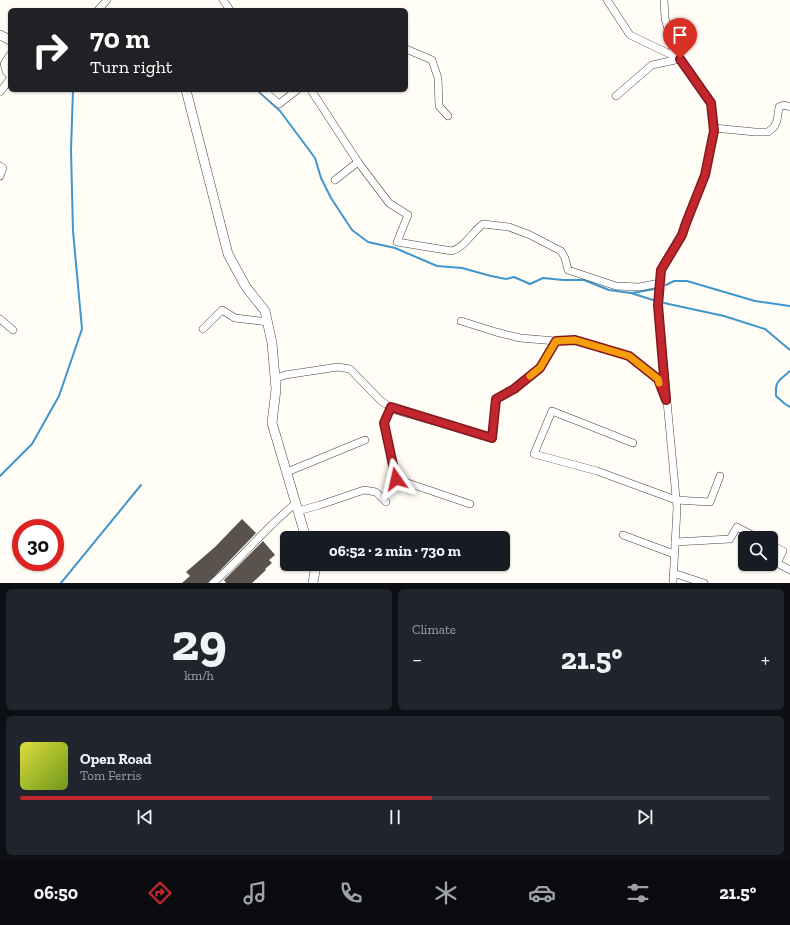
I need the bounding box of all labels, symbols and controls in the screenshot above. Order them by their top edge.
pin [663,18,697,59]
text: 70 m [90,22,150,55]
icon: right [24,24,76,76]
icon: arrive [669,24,691,46]
text: Turn right [90,56,172,78]
position arrow [375,458,417,500]
speed limit sign: 30 [12,519,64,571]
map controls [738,531,778,571]
button: search [738,531,778,571]
text: 06:52 · 2 min · 730 m [329,542,461,560]
text: 29 [171,611,227,673]
text: Climate [412,622,456,637]
text: 21.5° [561,641,622,677]
text: − [412,646,422,673]
text: + [761,646,770,673]
text: km/h [184,668,214,683]
text: Open Road [80,750,152,768]
text: Tom Ferris [80,768,141,783]
icon: previous [134,806,156,828]
icon: pause [384,806,406,828]
icon: next [634,806,656,828]
icon: directions [146,879,174,907]
icon: music [241,879,269,907]
icon: phone [337,879,365,907]
icon: climate [432,879,460,907]
icon: car [528,879,556,907]
icon: filters [624,879,652,907]
text: 06:50 [34,882,78,904]
text: 21.5° [719,882,756,904]

